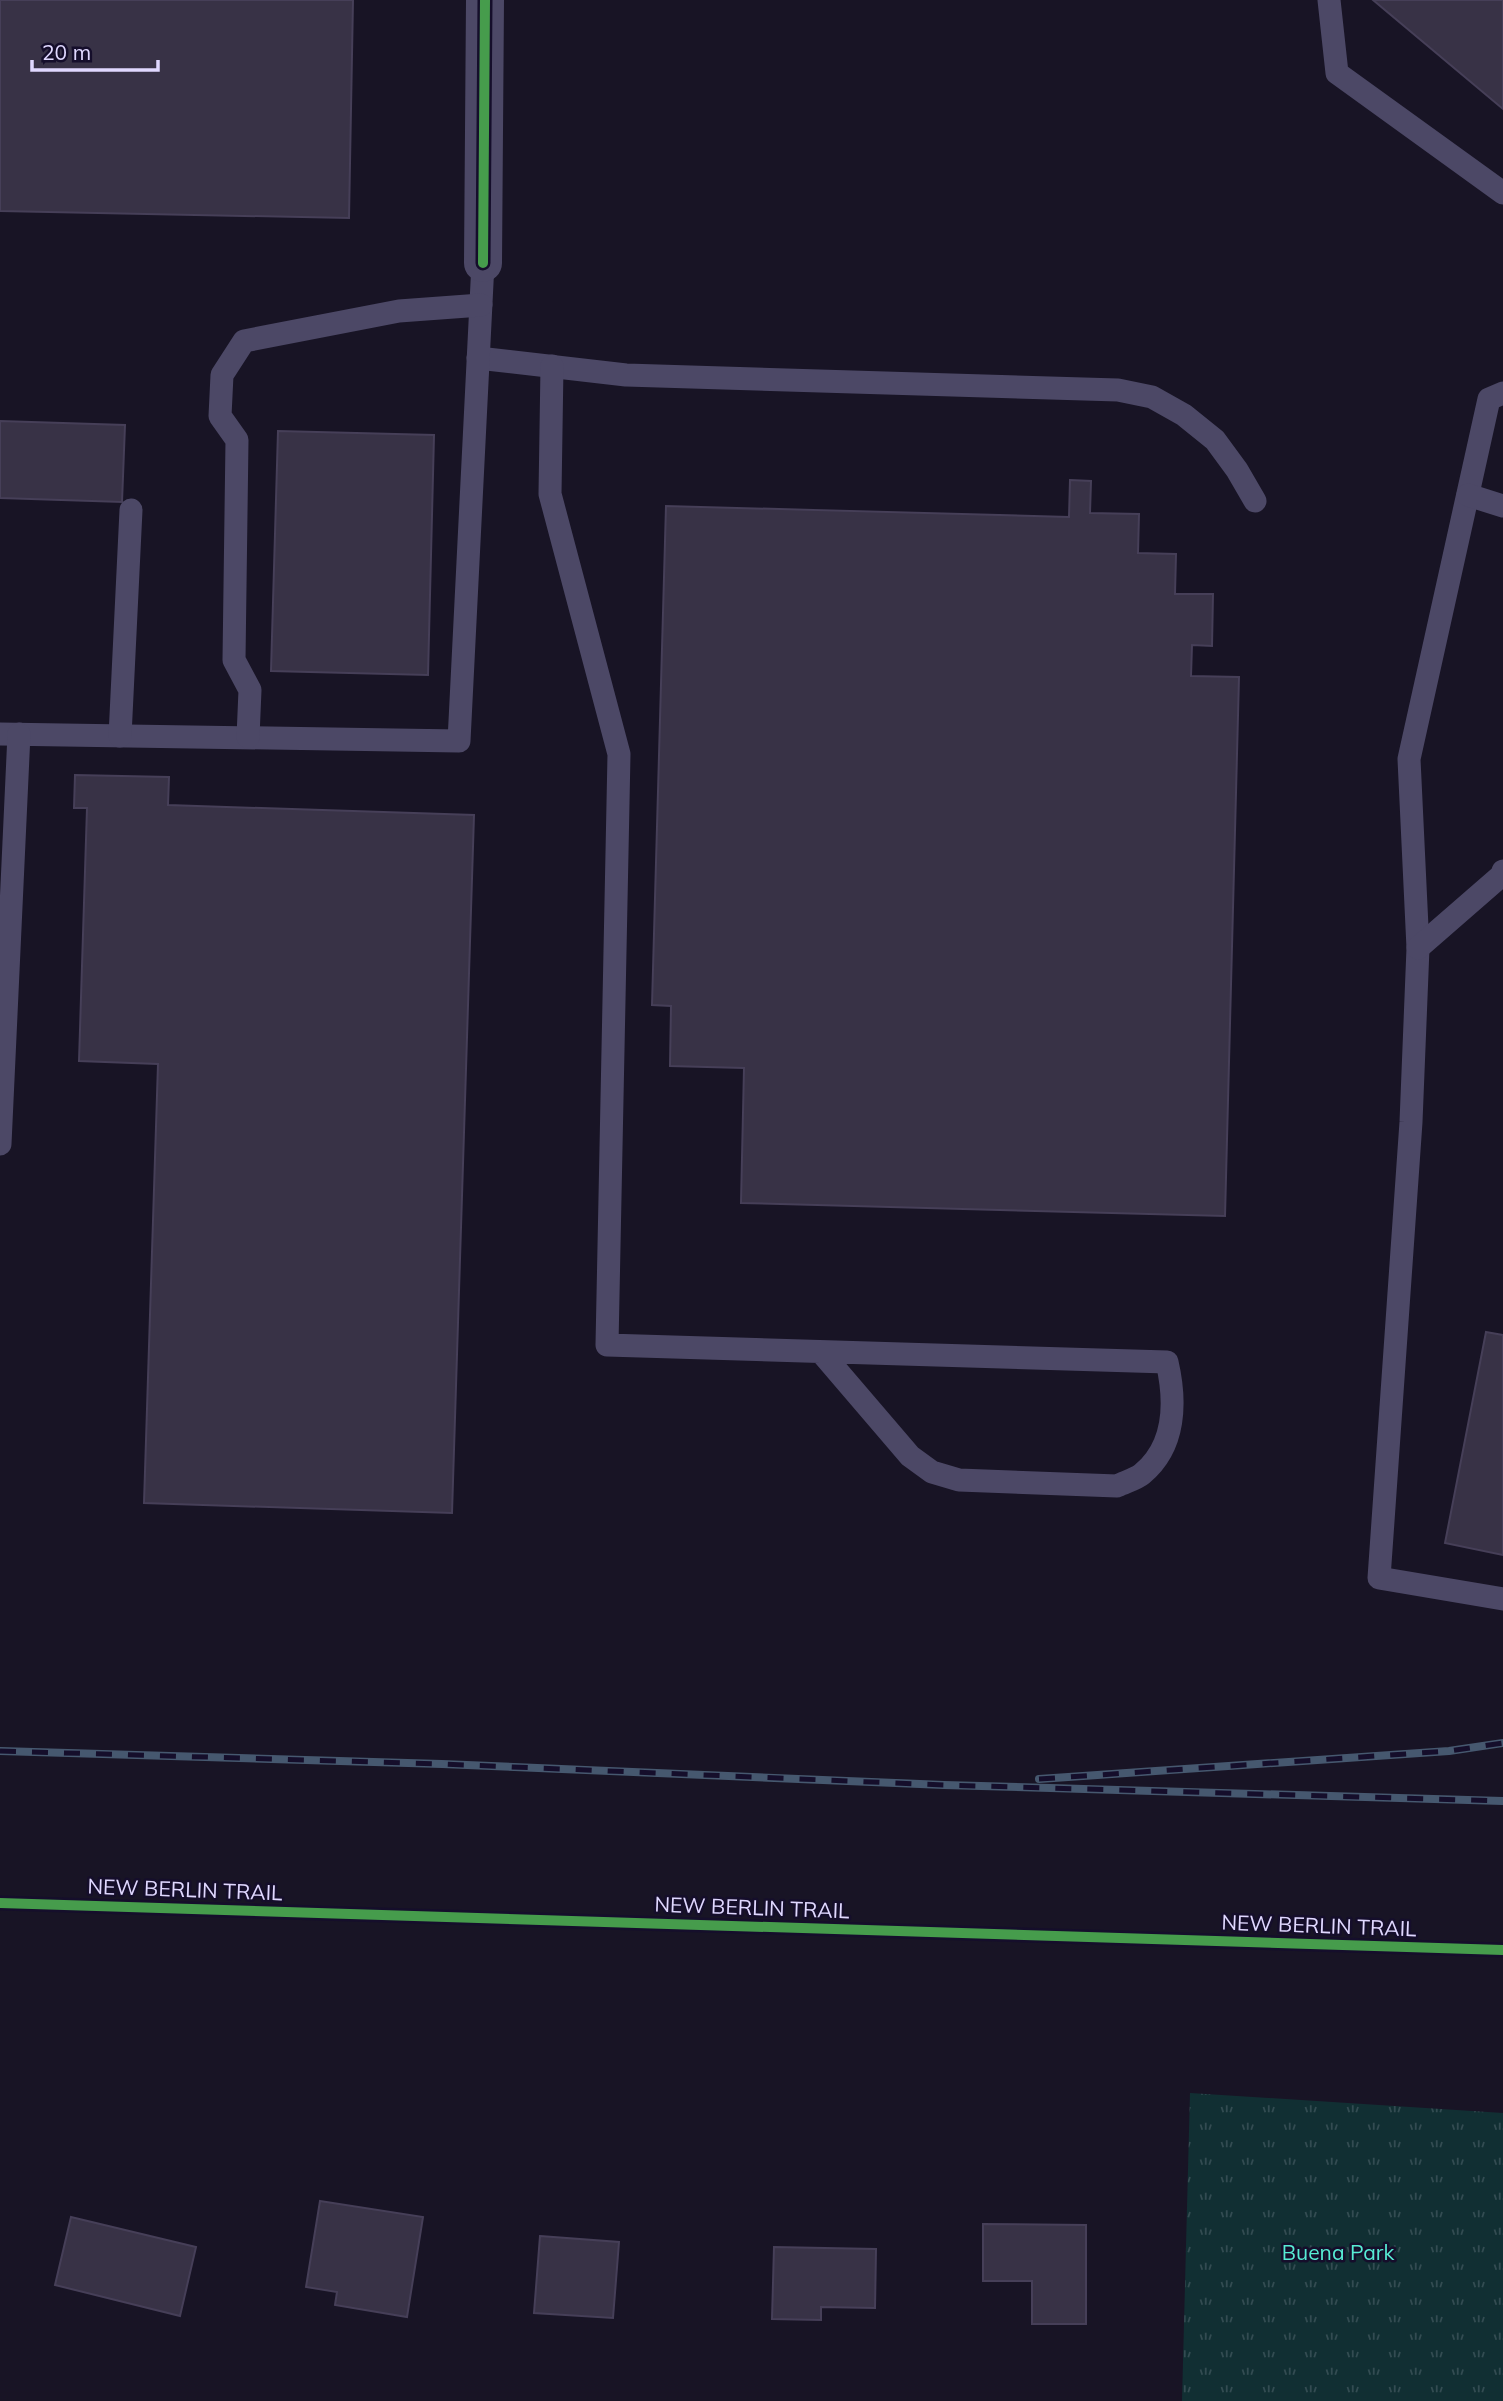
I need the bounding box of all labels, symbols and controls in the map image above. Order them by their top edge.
scale bar [32,28,158,72]
text: 20 m [42,39,91,65]
street label: NEW BERLIN TRAIL [87,1873,284,1905]
street label: NEW BERLIN TRAIL [654,1891,851,1923]
street label: NEW BERLIN TRAIL [1221,1909,1418,1941]
park label: Buena Park [1282,2239,1394,2265]

